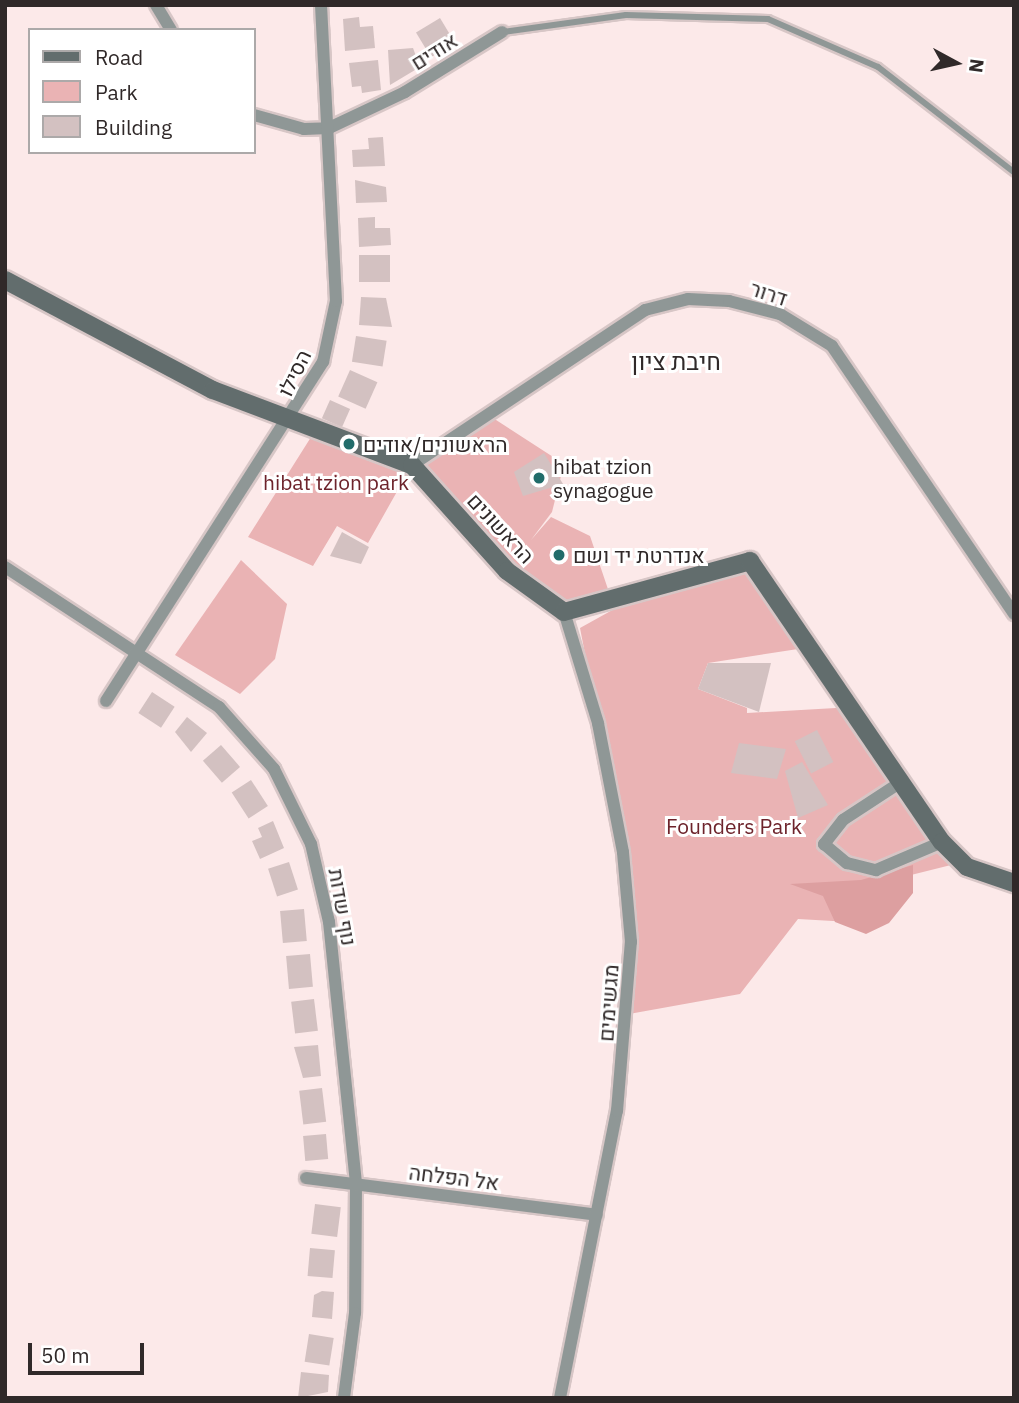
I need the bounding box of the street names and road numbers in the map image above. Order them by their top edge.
street label: אודים [406,27,462,75]
street label: דרור [747,275,791,311]
street label: הסילו [272,345,316,401]
street label: הראשונים [462,488,540,568]
street label: נוף שדות [324,866,362,948]
street label: מגשימים [593,963,623,1043]
street label: אל הפלחה [407,1159,501,1195]

